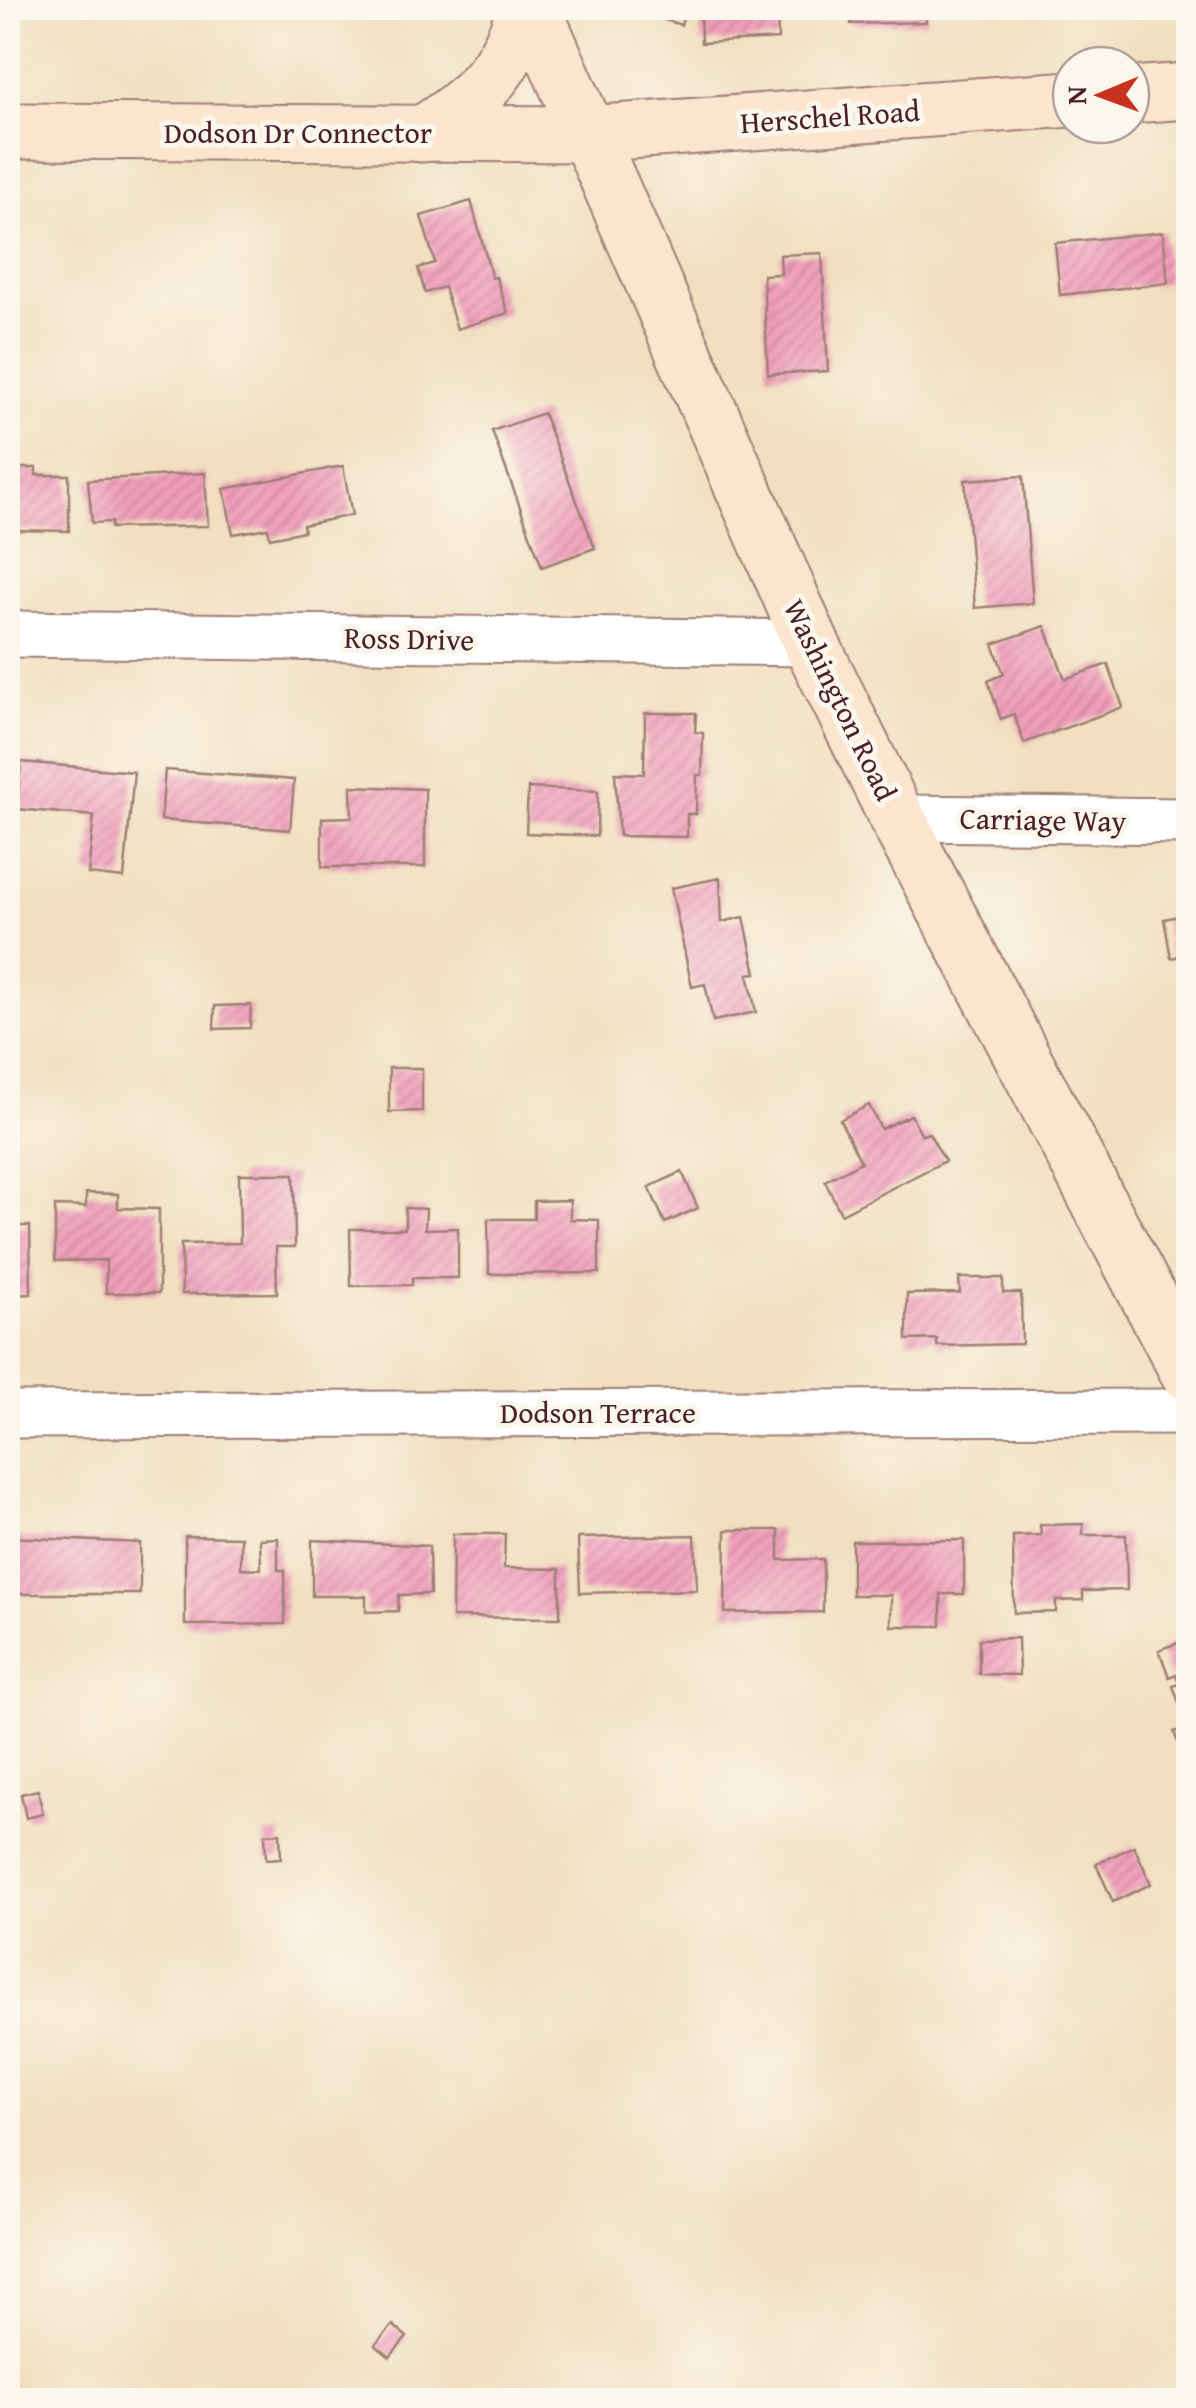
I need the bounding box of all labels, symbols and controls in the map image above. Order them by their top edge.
north arrow [1051,45,1151,145]
text: N [1055,85,1096,105]
street label: Herschel Road [739,88,921,144]
street label: Dodson Dr Connector [164,110,432,154]
street label: Washington Road [773,591,909,808]
street label: Ross Drive [343,615,475,661]
street label: Carriage Way [959,796,1127,842]
street label: Dodson Terrace [500,1390,696,1434]

